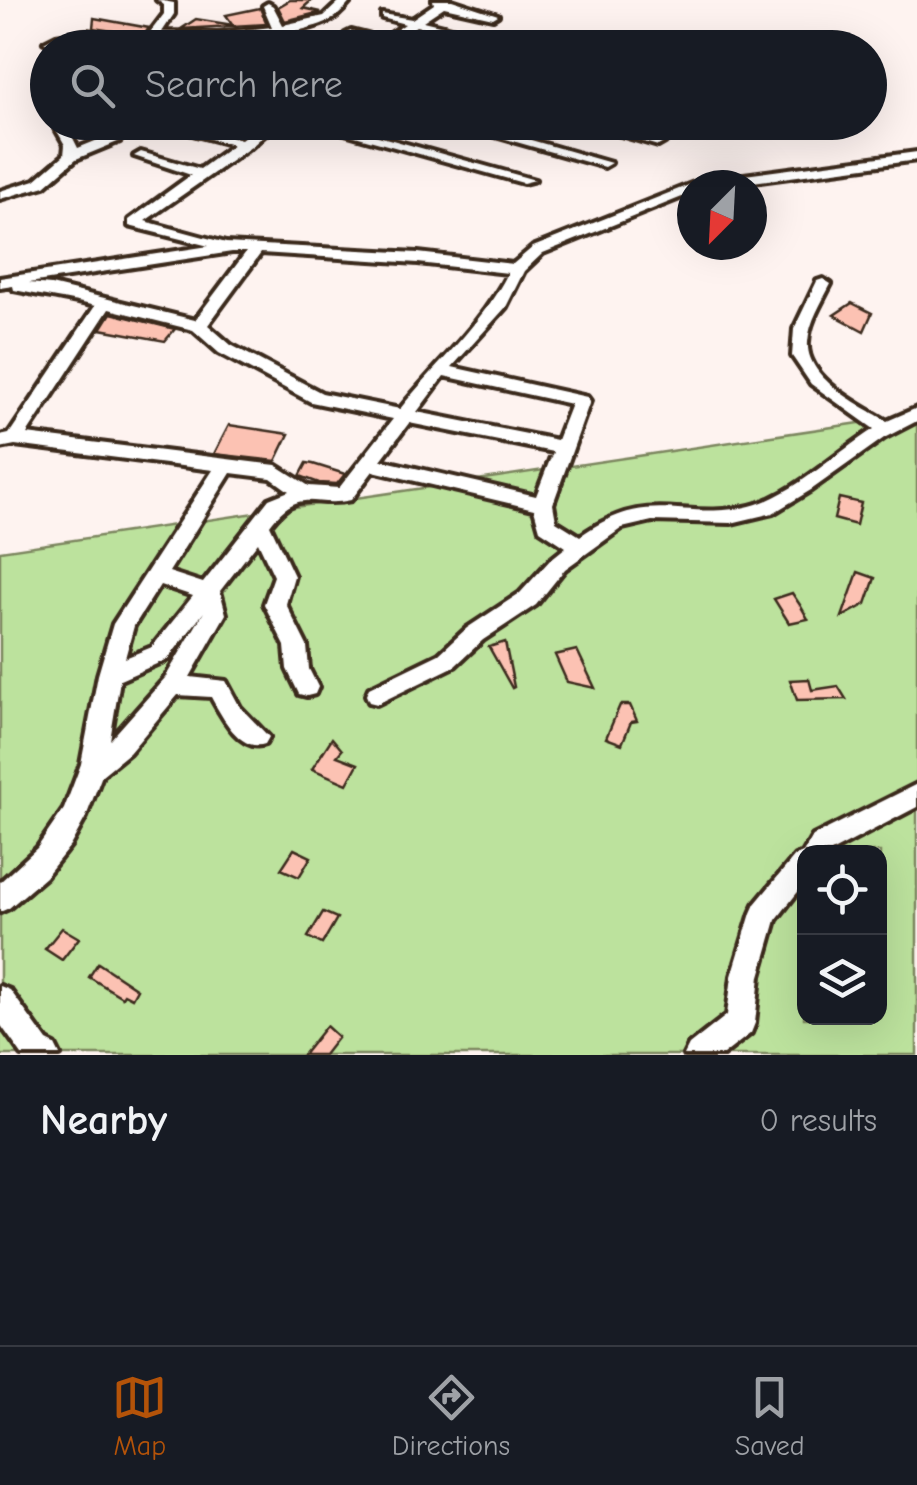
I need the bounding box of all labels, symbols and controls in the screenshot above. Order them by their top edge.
search box [30,30,887,140]
icon: search [65,58,120,113]
text: Search here [145,63,343,107]
north arrow [677,170,767,260]
map controls [797,845,887,1025]
button: locate [797,845,887,935]
button: layers [797,935,887,1025]
text: Nearby [40,1096,167,1145]
text: 0 results [760,1102,877,1139]
tab: Map [112,1370,167,1462]
tab: Directions [392,1370,510,1462]
tab: Saved [735,1370,805,1462]

